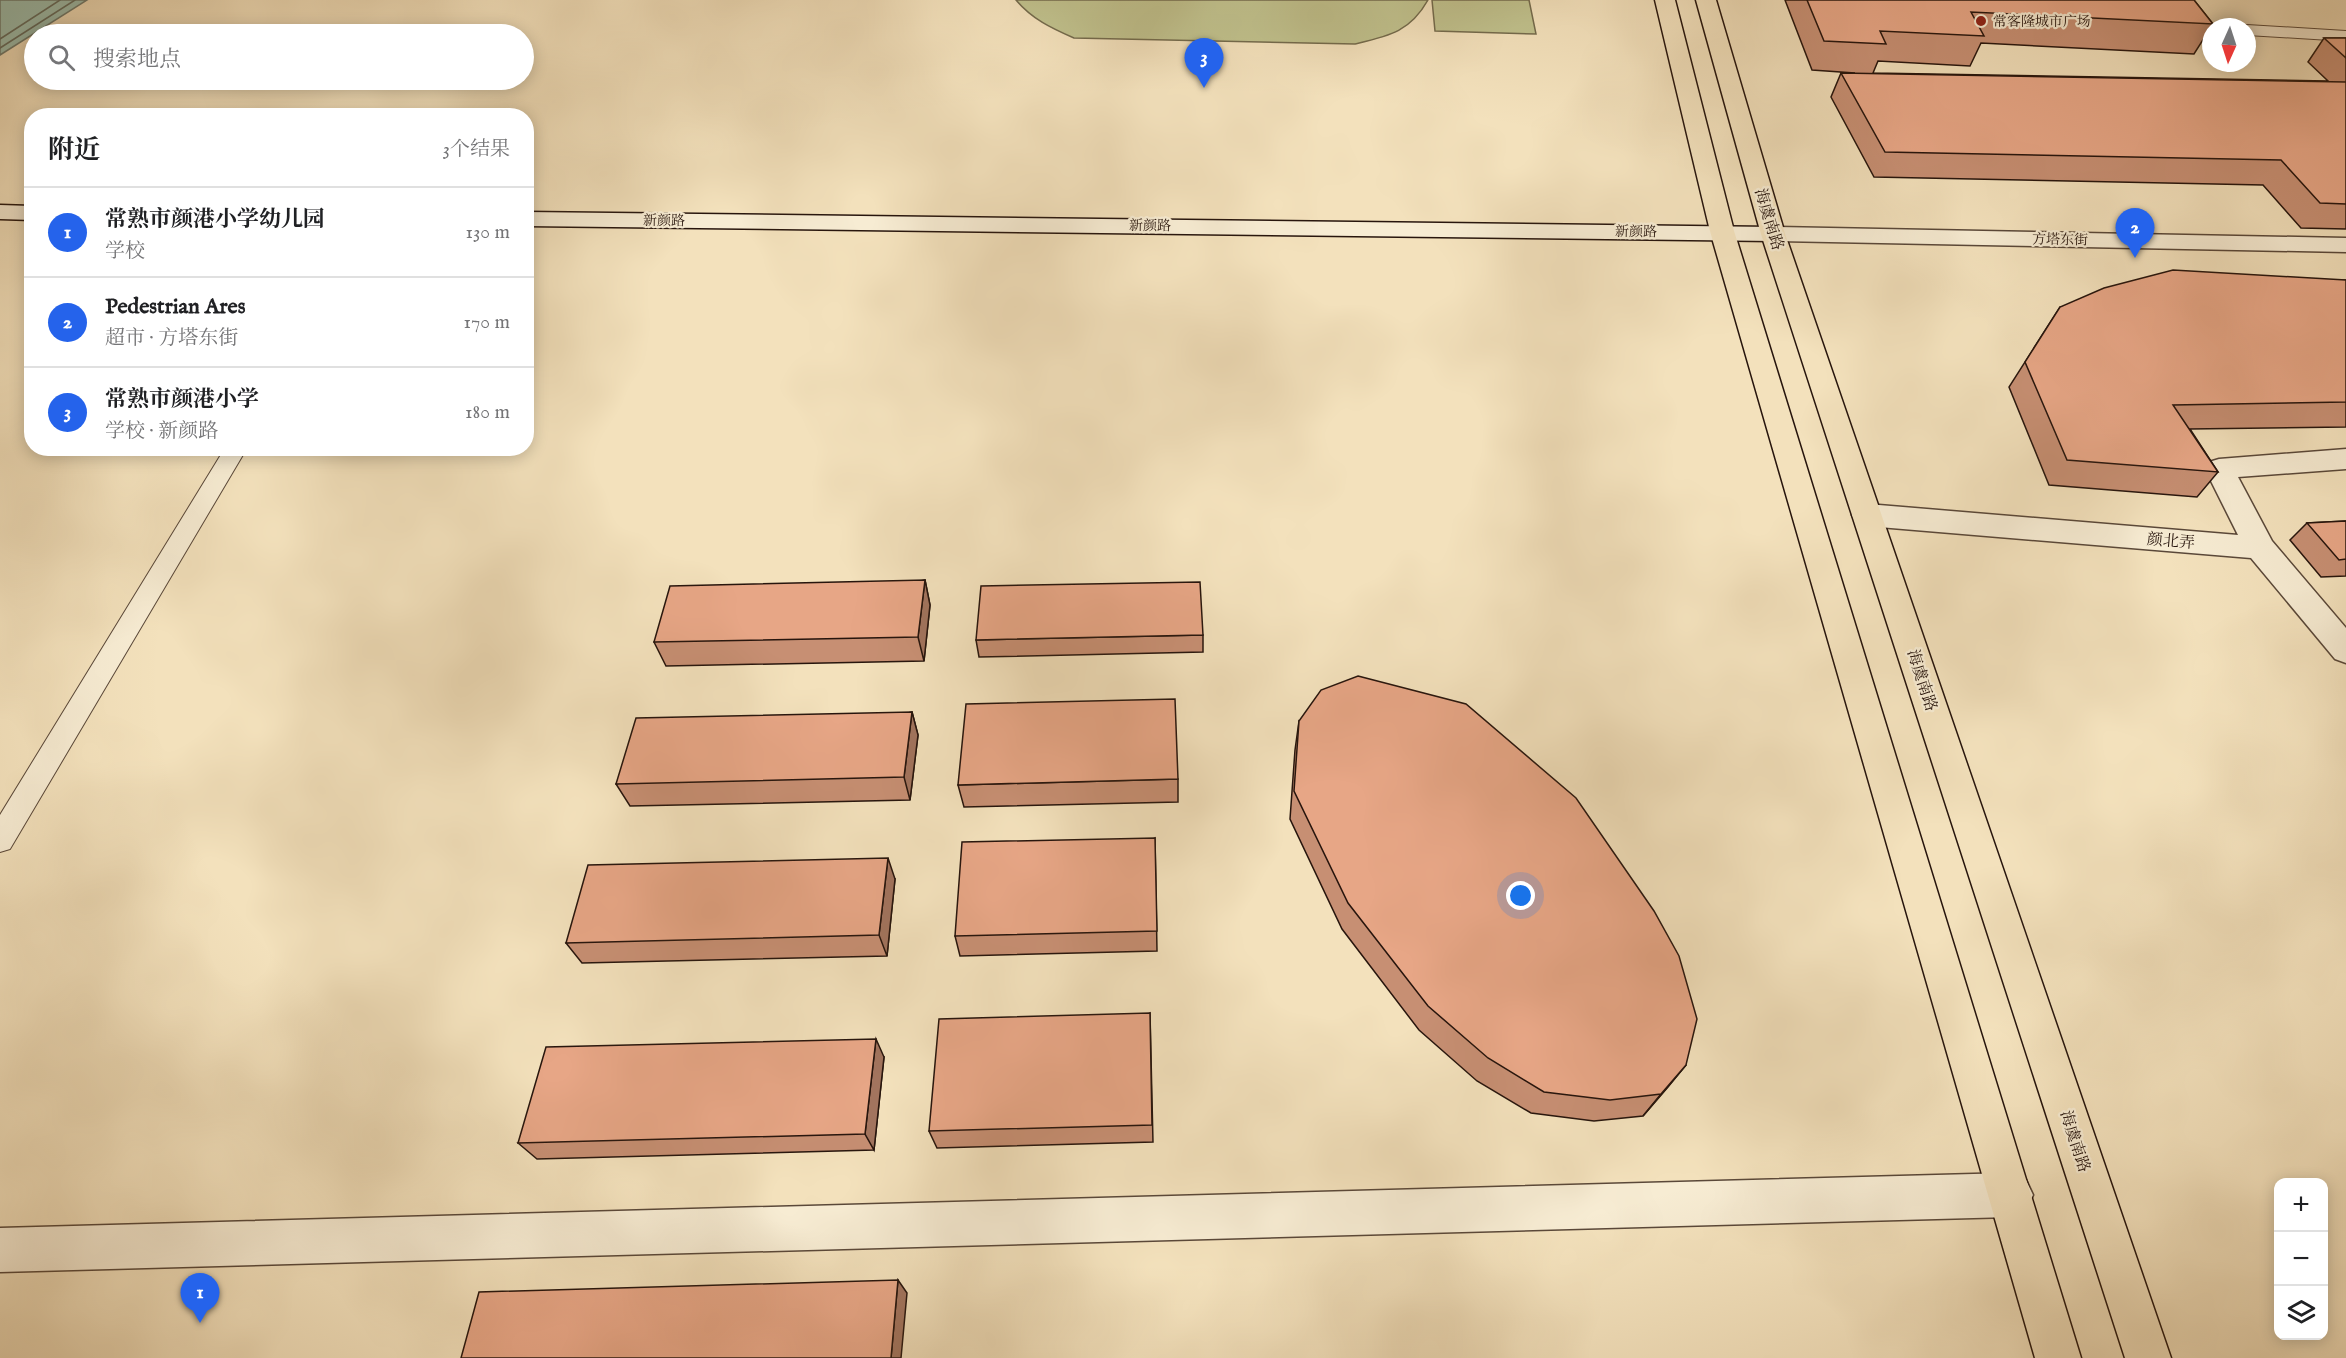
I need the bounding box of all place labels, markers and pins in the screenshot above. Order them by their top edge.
place label: 常客隆城市广场 [1993,13,2091,31]
marker: 常客隆城市广场 [1974,14,1988,28]
pin: 3 [1184,38,1224,88]
pin: 2 [2116,208,2154,258]
pin: 1 [180,1274,220,1323]

